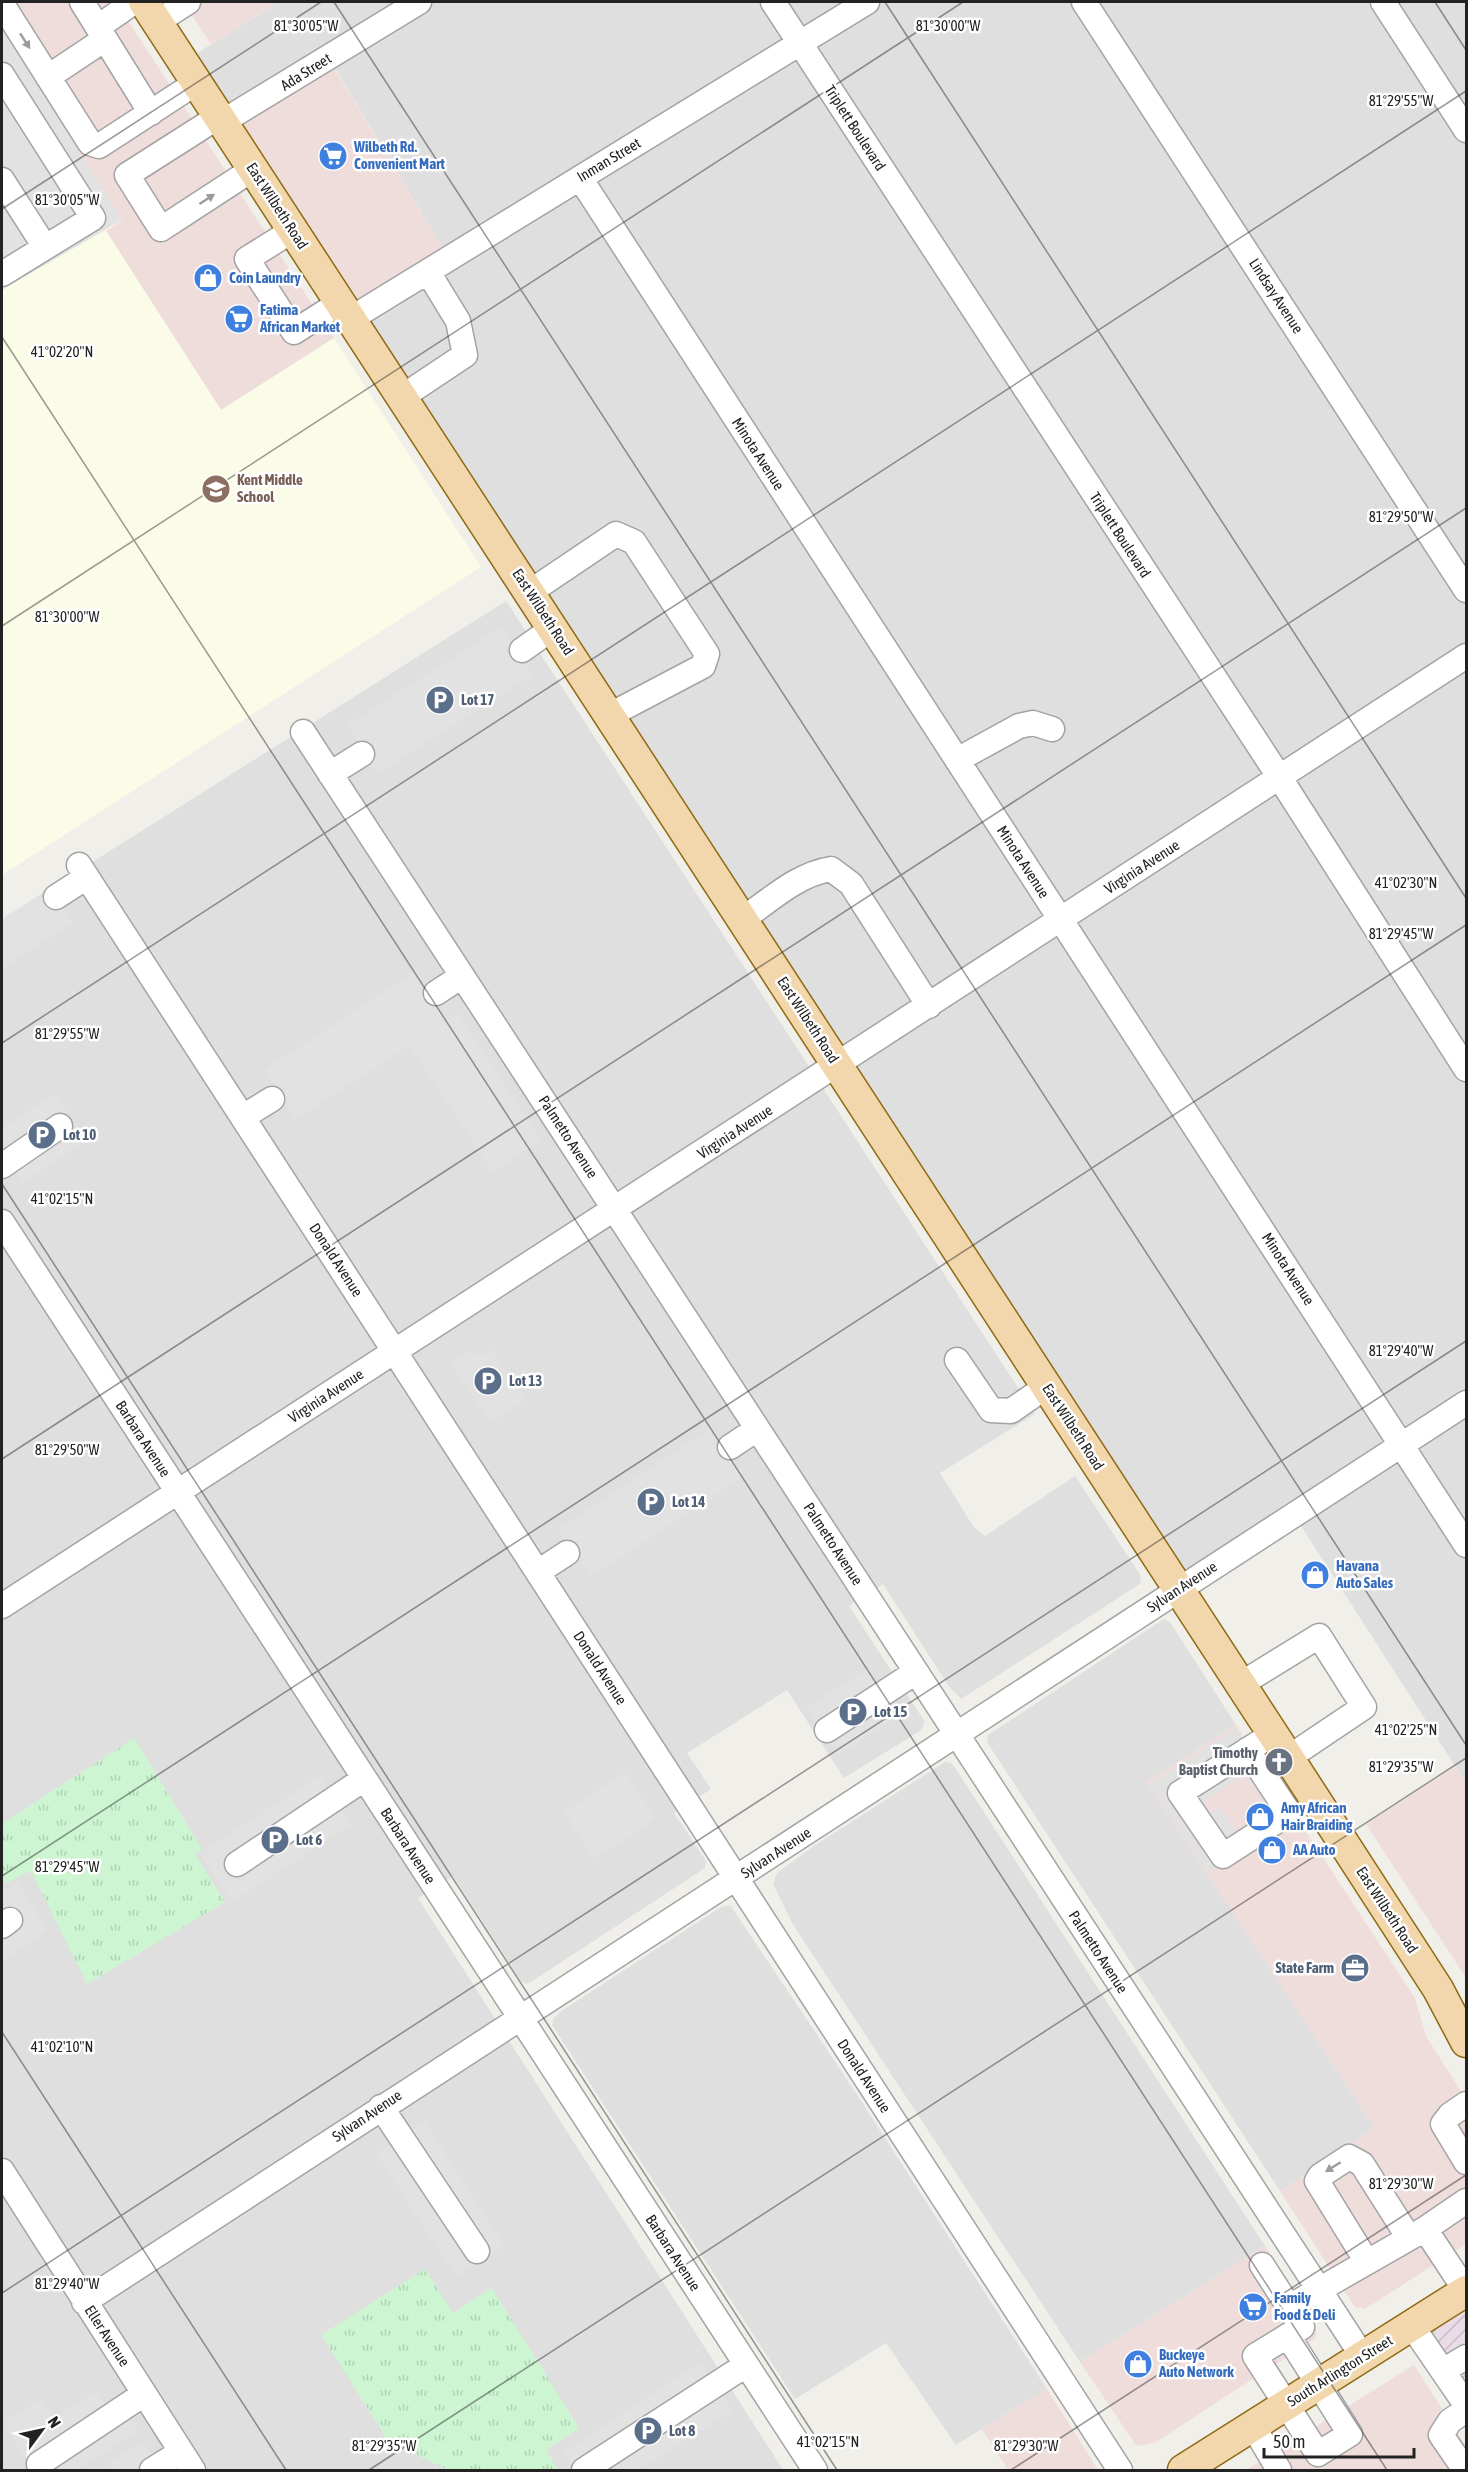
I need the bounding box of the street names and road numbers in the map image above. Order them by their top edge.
street label: Ada Street [277,49,334,94]
street label: Triplett Boulevard [821,82,889,174]
street label: Inman Street [574,134,644,185]
street label: East Wilbeth Road [243,159,312,252]
street label: Lindsay Avenue [1246,255,1307,336]
street label: Minota Avenue [729,414,788,493]
street label: Triplett Boulevard [1086,489,1154,581]
street label: East Wilbeth Road [509,565,578,658]
street label: Minota Avenue [994,822,1053,901]
street label: Virginia Avenue [1101,836,1183,897]
street label: East Wilbeth Road [774,973,843,1066]
street label: Palmetto Avenue [535,1092,601,1181]
street label: Virginia Avenue [694,1101,776,1162]
street label: Donald Avenue [306,1220,367,1300]
street label: Minota Avenue [1259,1229,1318,1308]
street label: Virginia Avenue [285,1365,367,1426]
street label: East Wilbeth Road [1039,1380,1108,1473]
street label: Barbara Avenue [113,1397,174,1480]
street label: Palmetto Avenue [800,1499,866,1588]
street label: Sylvan Avenue [1144,1558,1220,1615]
street label: Donald Avenue [570,1628,631,1708]
street label: Barbara Avenue [378,1804,439,1887]
street label: Sylvan Avenue [738,1824,814,1881]
street label: East Wilbeth Road [1353,1863,1422,1956]
street label: Palmetto Avenue [1065,1907,1131,1996]
street label: Donald Avenue [834,2036,895,2116]
street label: Sylvan Avenue [329,2086,405,2145]
street label: Barbara Avenue [643,2211,704,2294]
street label: Eller Avenue [81,2302,133,2369]
street label: South Arlington Street [1284,2331,1395,2410]

